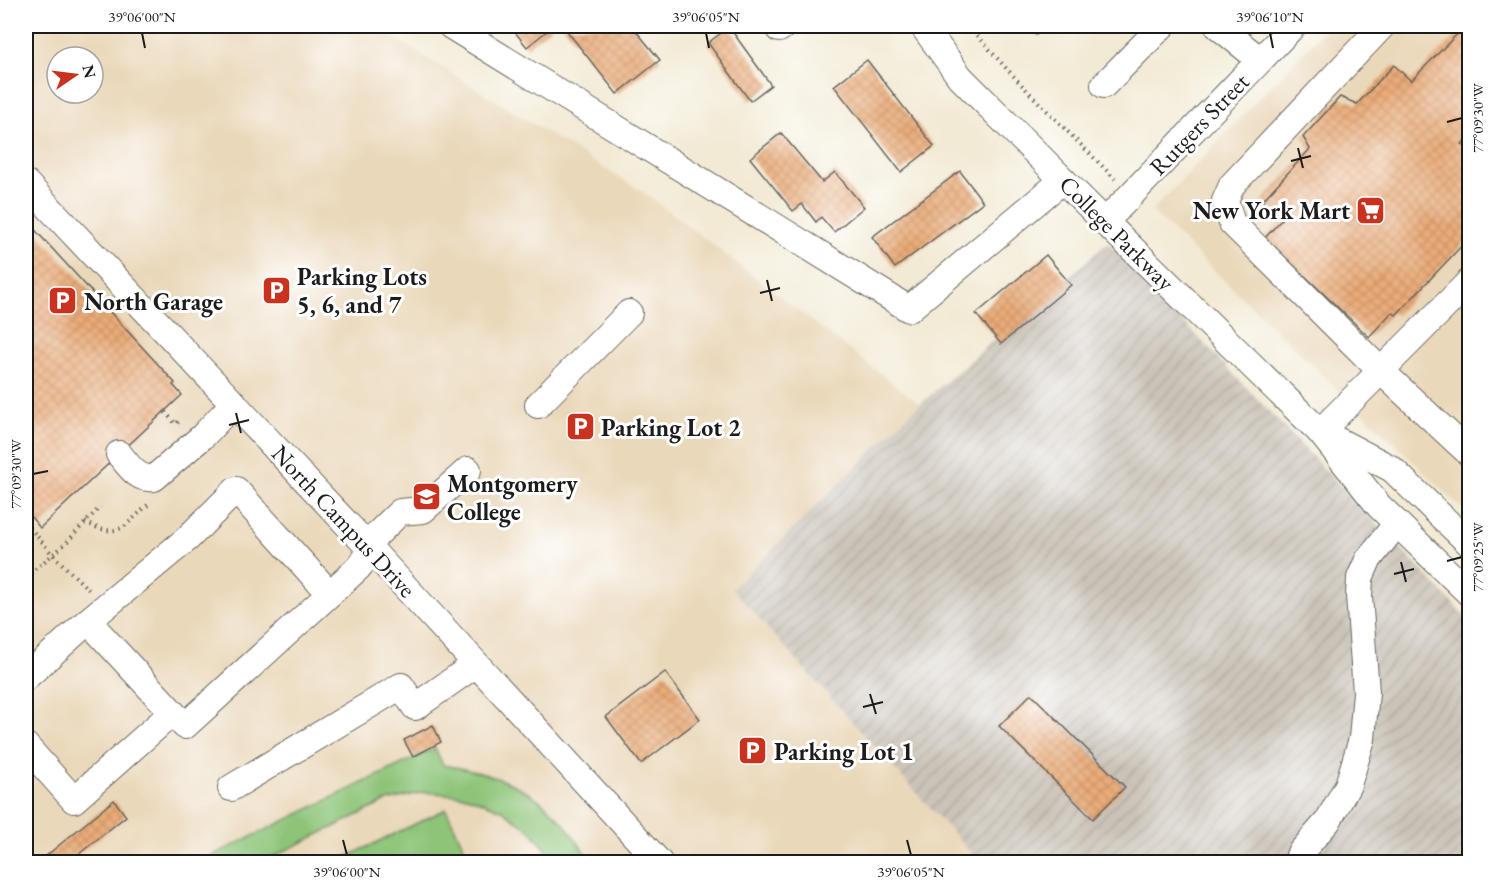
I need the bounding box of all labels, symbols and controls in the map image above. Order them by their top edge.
text: 39°06'00"N [108,7,176,26]
text: 39°06'05"N [672,7,740,26]
text: 39°06'10"N [1236,7,1304,26]
north arrow [45,45,105,105]
text: N [77,63,101,80]
street label: Rutgers Street [1143,66,1256,182]
text: 77°09'30"W [1468,83,1487,153]
street label: College Parkway [1053,169,1182,298]
supermarket icon: New York Mart [1355,194,1387,226]
place label: New York Mart [1193,195,1350,226]
place label: Parking Lots 5, 6, and 7 [297,261,427,320]
parking icon: Parking Lots 5, 6, and 7 [260,274,292,306]
parking icon: North Garage [47,285,79,317]
place label: North Garage [84,286,223,318]
parking icon: Parking Lot 2 [564,411,596,443]
place label: Parking Lot 2 [601,412,741,444]
street label: North Campus Drive [265,438,423,604]
text: 77°09'30"W [6,439,25,509]
place label: Montgomery College [447,468,578,528]
school or university icon: Montgomery College [410,481,442,513]
text: 77°09'25"W [1468,522,1487,592]
parking icon: Parking Lot 1 [737,735,769,767]
place label: Parking Lot 1 [774,736,914,768]
text: 39°06'00"N [313,862,381,881]
text: 39°06'05"N [877,862,945,881]

